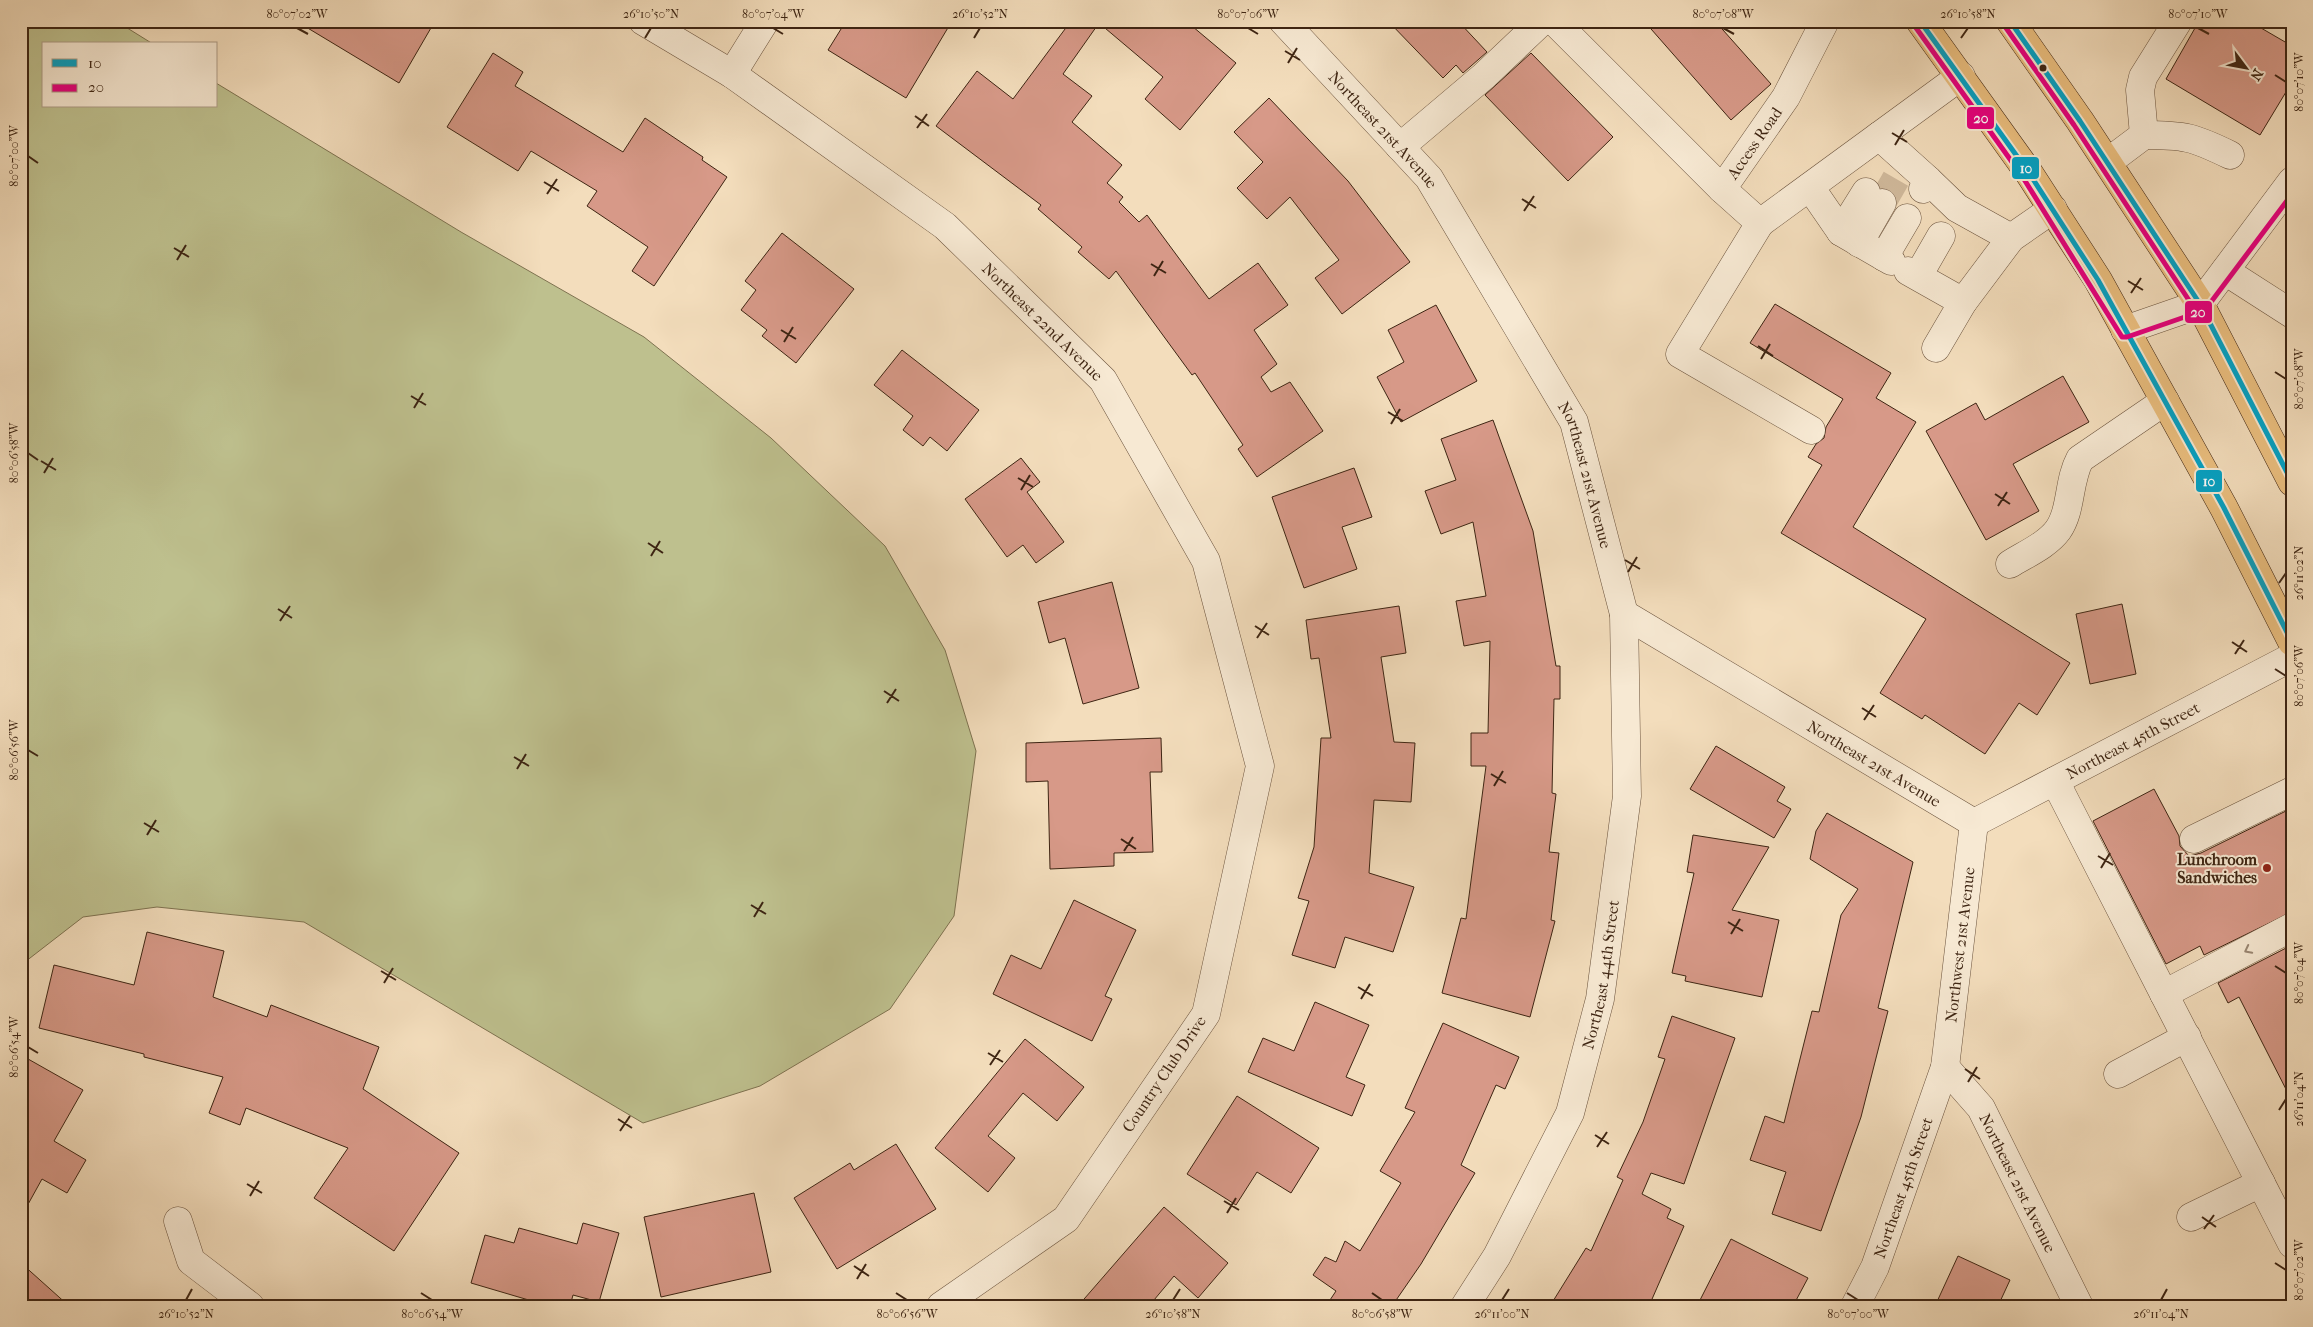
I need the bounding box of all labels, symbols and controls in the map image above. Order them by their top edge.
text: 80°07'02"W [266,7,329,21]
text: 26°10'50"N [623,7,679,21]
text: 80°07'04"W [742,7,805,21]
text: 26°10'52"N [952,7,1008,21]
text: 80°07'06"W [1217,7,1280,21]
text: 80°07'08"W [1692,7,1755,21]
text: 26°10'58"N [1940,7,1996,21]
text: 80°07'10"W [2168,7,2229,21]
legend [42,42,218,108]
north arrow [2220,42,2270,92]
text: 80°07'10"W [2292,51,2306,112]
text: 10 [88,54,102,72]
unlabelled marker [2038,63,2048,73]
text: N [2246,66,2267,84]
street label: Northeast 21st Avenue [1325,67,1442,191]
text: 20 [88,78,104,96]
street label: Access Road [1722,103,1786,183]
line badge: 20 [1966,106,1995,130]
text: 20 [1974,110,1989,127]
text: 80°07'00"W [7,124,21,187]
line badge: 10 [2011,156,2040,180]
text: 10 [2020,160,2033,177]
street label: Northeast 22nd Avenue [979,258,1107,385]
line badge: 20 [2184,300,2213,324]
text: 20 [2191,304,2206,321]
text: 80°07'08"W [2292,347,2306,410]
street label: Northeast 21st Avenue [1554,398,1616,550]
text: 80°06'58"W [7,422,21,483]
line badge: 10 [2195,469,2223,493]
text: 10 [2203,473,2216,490]
text: 26°11'02"N [2292,546,2306,600]
text: 80°07'06"W [2292,644,2306,707]
street label: Northeast 45th Street [2063,697,2203,783]
street label: Northeast 21st Avenue [1804,716,1945,811]
text: 80°06'56"W [7,718,21,780]
place label: Lunchroom Sandwiches [2177,850,2258,887]
marker: Lunchroom Sandwiches [2261,862,2273,874]
street label: Northwest 21st Avenue [1941,866,1978,1023]
street label: Northeast 44th Street [1578,899,1623,1051]
text: 80°07'04"W [2292,941,2306,1004]
one-way arrow [2245,944,2254,954]
street label: Country Club Drive [1118,1012,1210,1136]
text: 80°06'54"W [7,1015,21,1078]
text: 26°11'04"N [2292,1071,2306,1127]
street label: Northeast 21st Avenue [1976,1110,2060,1255]
street label: Northeast 45th Street [1869,1114,1936,1261]
text: 80°07'02"W [2292,1238,2306,1301]
text: 26°10'52"N [158,1307,214,1321]
text: 80°06'54"W [401,1307,464,1321]
text: 80°06'56"W [877,1307,939,1321]
text: 26°10'58"N [1145,1307,1201,1321]
text: 80°06'58"W [1352,1307,1413,1321]
text: 26°11'00"N [1474,1307,1530,1321]
text: 80°07'00"W [1827,1307,1890,1321]
text: 26°11'04"N [2133,1307,2189,1321]

